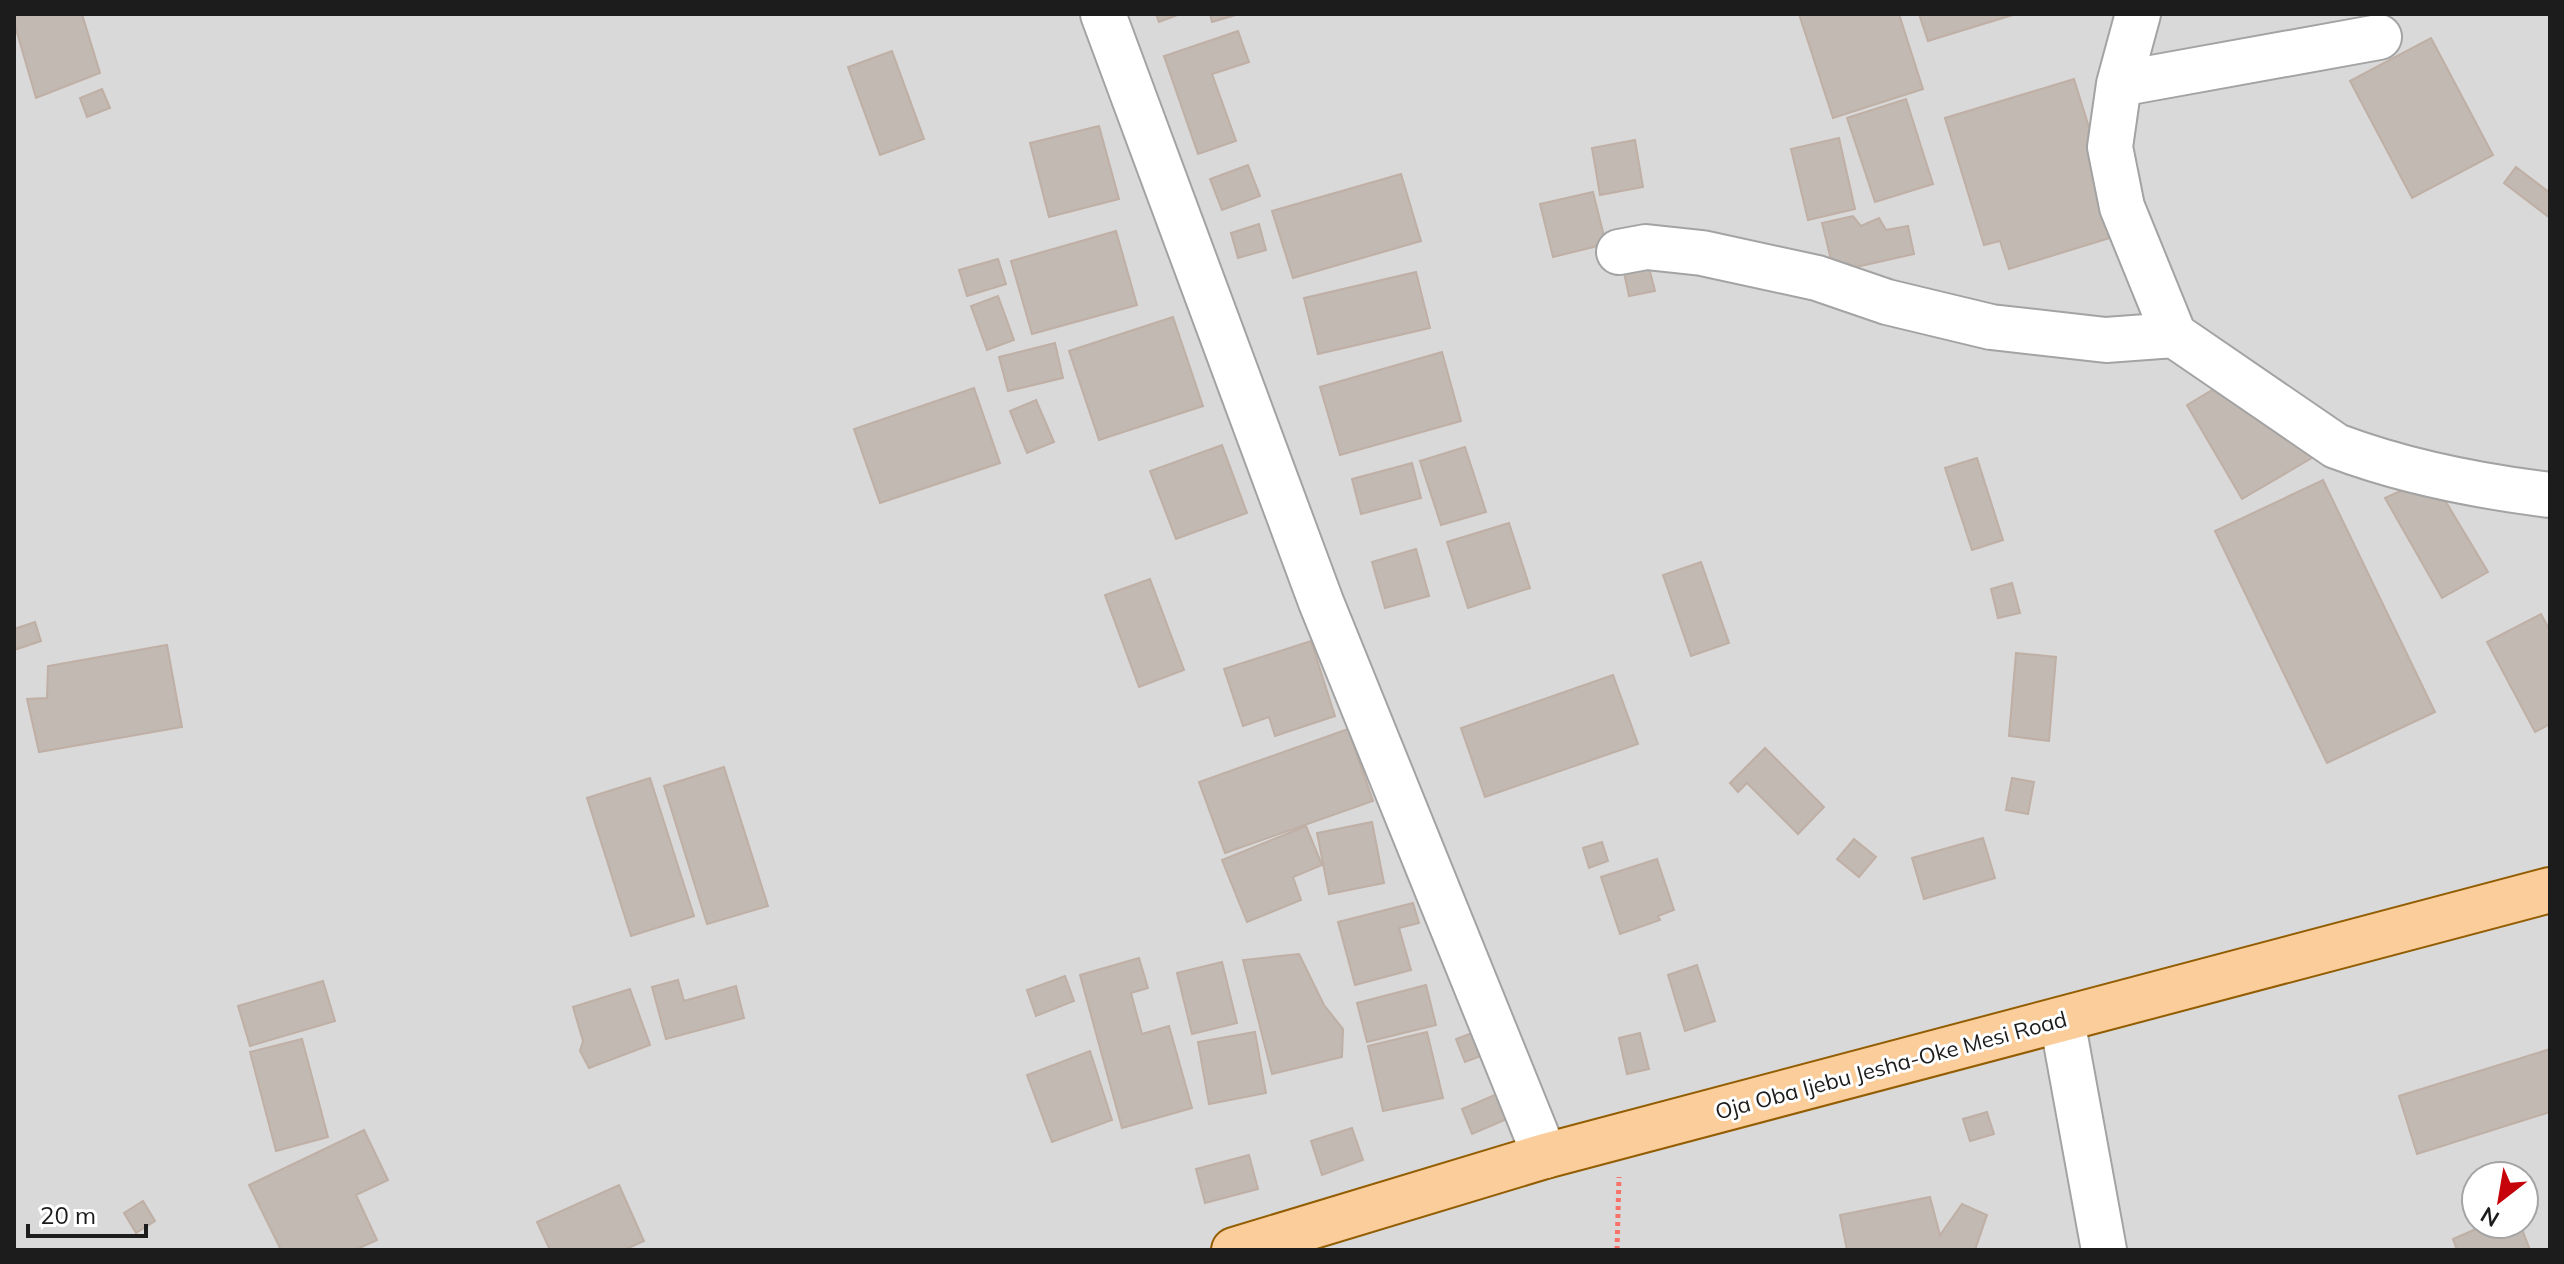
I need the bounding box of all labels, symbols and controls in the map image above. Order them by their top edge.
street label: Oja Oba Ijebu Jesha-Oke Mesi Road [1712,1005,2070,1125]
north arrow [2460,1160,2540,1240]
scale bar [28,1188,146,1238]
text: 20 m [40,1200,96,1230]
text: N [2475,1201,2504,1233]

